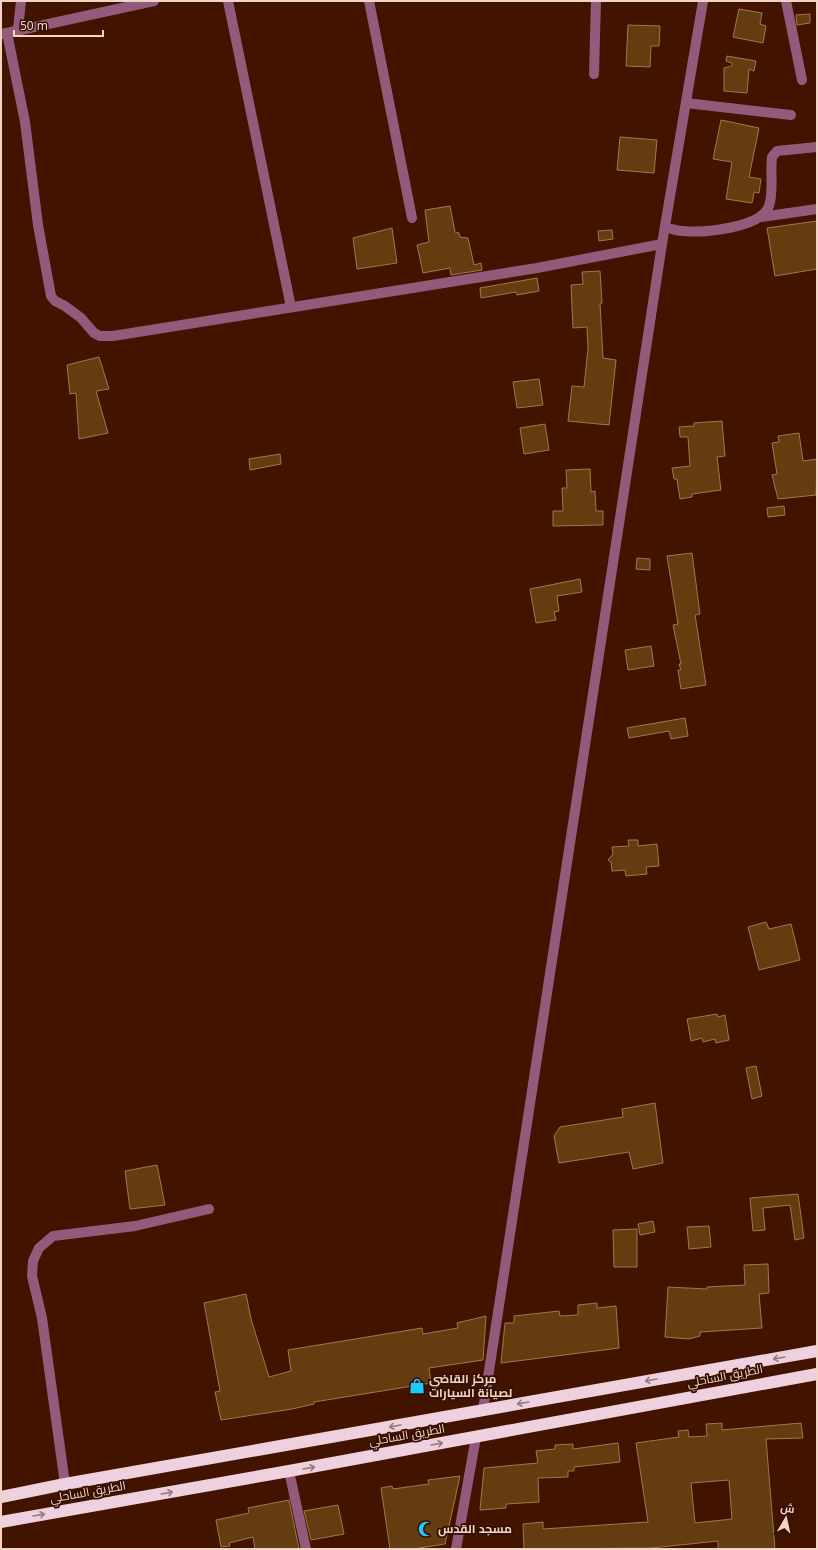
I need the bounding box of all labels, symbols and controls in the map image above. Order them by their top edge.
scale bar [14,12,103,38]
text: 50 m [20,17,48,34]
one-way arrow [772,1354,785,1362]
street label: الطريق الساحلي [686,1360,765,1393]
place label: مركز القاضي لصيانة السيارات [429,1370,512,1401]
shop icon: مركز القاضي لصيانة السيارات [408,1377,426,1395]
one-way arrow [644,1377,657,1385]
one-way arrow [516,1399,529,1407]
street label: الطريق الساحلي [368,1419,447,1452]
one-way arrow [388,1422,401,1430]
one-way arrow [430,1440,443,1448]
one-way arrow [302,1463,315,1471]
street label: الطريق الساحلي [49,1476,128,1509]
one-way arrow [161,1488,174,1496]
north arrow [766,1498,806,1538]
text: ش [779,1499,796,1516]
one-way arrow [33,1511,46,1519]
mosque icon: مسجد القدس [417,1520,435,1538]
place label: مسجد القدس [438,1520,512,1537]

